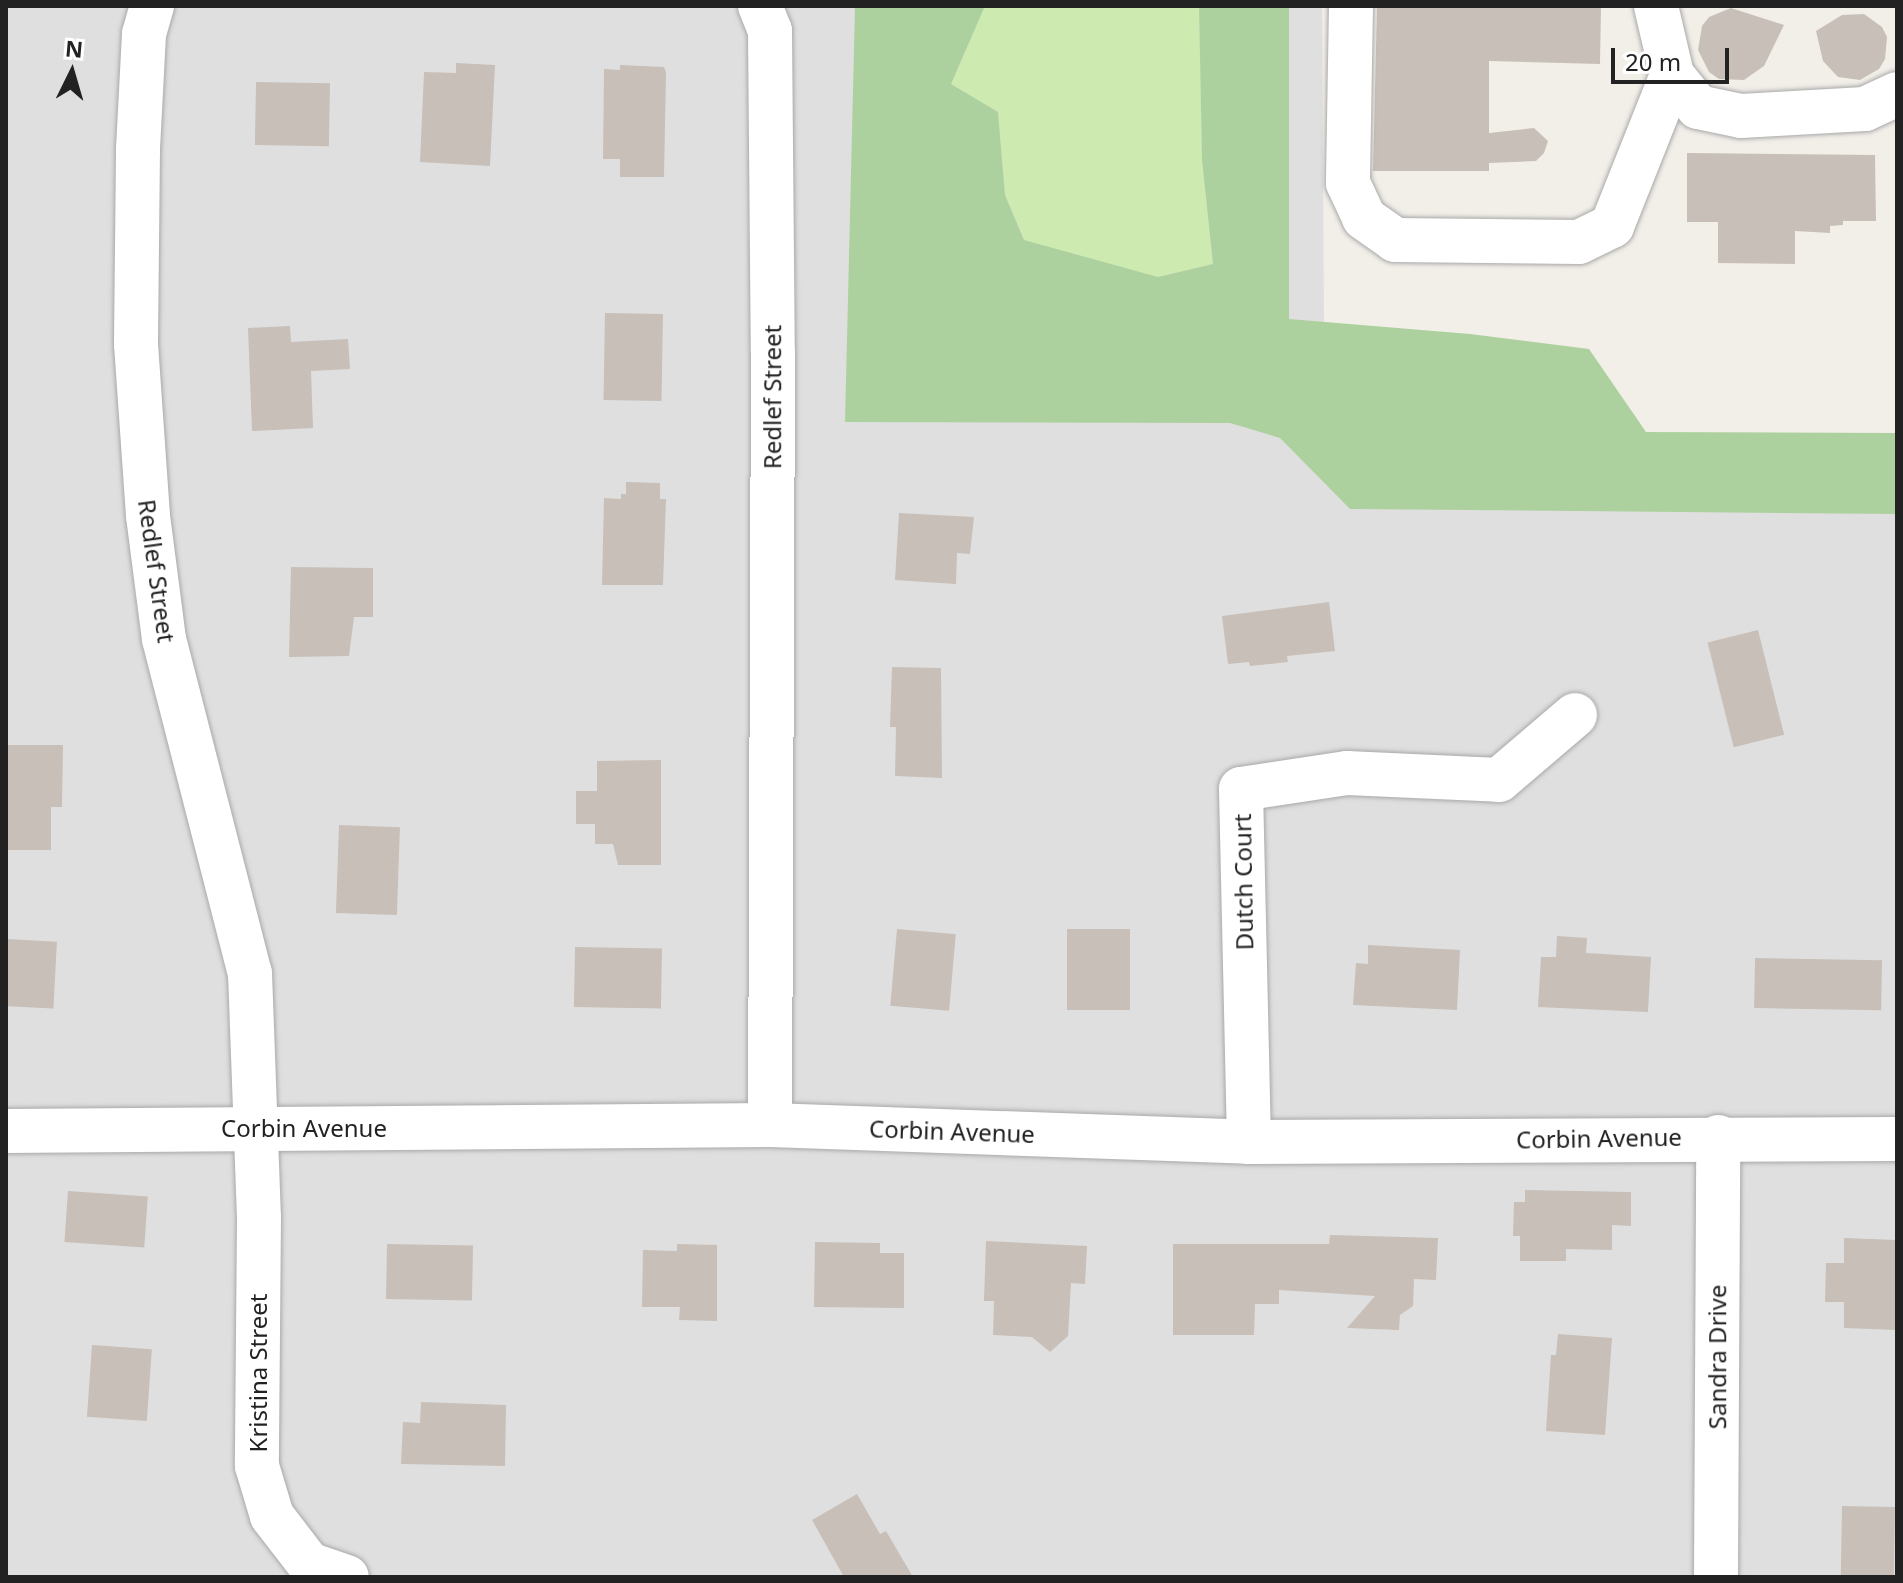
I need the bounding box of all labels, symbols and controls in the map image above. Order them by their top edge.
north arrow [32,32,112,112]
text: N [64,32,84,64]
scale bar [1615,32,1733,82]
text: 20 m [1625,45,1681,78]
street label: Redlef Street [758,325,786,469]
street label: Redlef Street [133,497,181,645]
street label: Dutch Court [1227,813,1259,951]
street label: Corbin Avenue [221,1114,387,1142]
street label: Corbin Avenue [869,1114,1035,1148]
street label: Corbin Avenue [1516,1122,1682,1154]
street label: Sandra Drive [1703,1285,1731,1429]
street label: Kristina Street [244,1294,272,1452]

